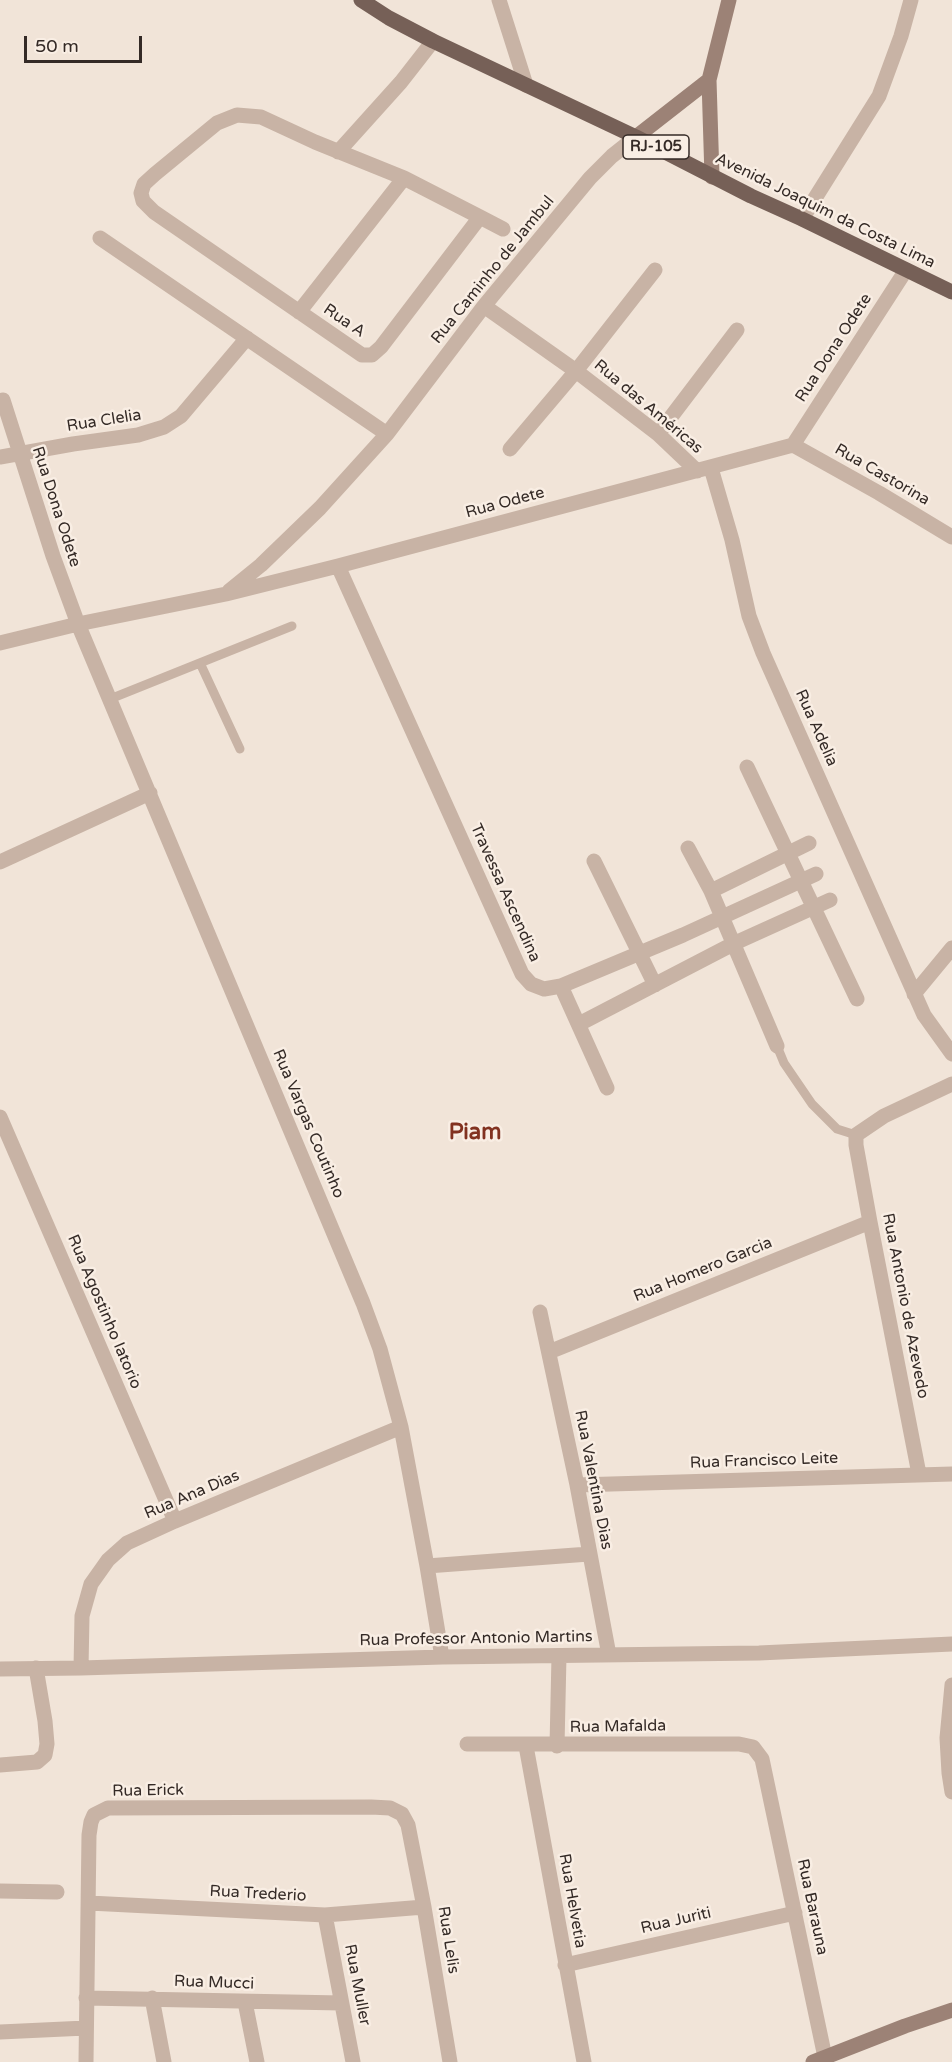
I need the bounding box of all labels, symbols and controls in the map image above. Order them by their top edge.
scale bar [27,24,146,62]
text: 50 m [35,35,79,57]
road number: RJ-105 [623,135,689,159]
street label: Avenida Joaquim da Costa Lima [712,149,938,273]
street label: Rua Caminho de Jambul [427,192,559,348]
street label: Rua Dona Odete [792,290,876,406]
street label: Rua A [319,300,369,342]
street label: Rua das Américas [590,356,706,458]
street label: Rua Clelia [65,406,143,436]
street label: Rua Castorina [831,440,933,510]
street label: Rua Dona Odete [27,444,85,570]
street label: Rua Odete [463,483,547,523]
street label: Rua Adelia [791,687,841,769]
street label: Travessa Ascendina [466,821,544,965]
street label: Rua Vargas Coutinho [268,1047,348,1201]
district label: Piam [449,1120,501,1146]
street label: Rua Antonio de Azevedo [878,1212,932,1400]
street label: Rua Agostinho Iatorio [63,1232,145,1392]
street label: Rua Homero Garcia [631,1233,775,1307]
street label: Rua Valentina Dias [570,1409,616,1551]
street label: Rua Francisco Leite [690,1449,838,1473]
street label: Rua Ana Dias [142,1466,242,1524]
street label: Rua Professor Antonio Martins [359,1627,593,1651]
street label: Rua Mafalda [570,1717,666,1737]
street label: Rua Erick [112,1781,184,1801]
street label: Rua Helvetia [554,1852,590,1950]
street label: Rua Barauna [792,1857,832,1957]
street label: Rua Trederio [209,1882,307,1906]
street label: Rua Juriti [639,1904,713,1938]
street label: Rua Lelis [433,1905,463,1975]
street label: Rua Muller [340,1943,374,2027]
street label: Rua Mucci [174,1972,254,1994]

